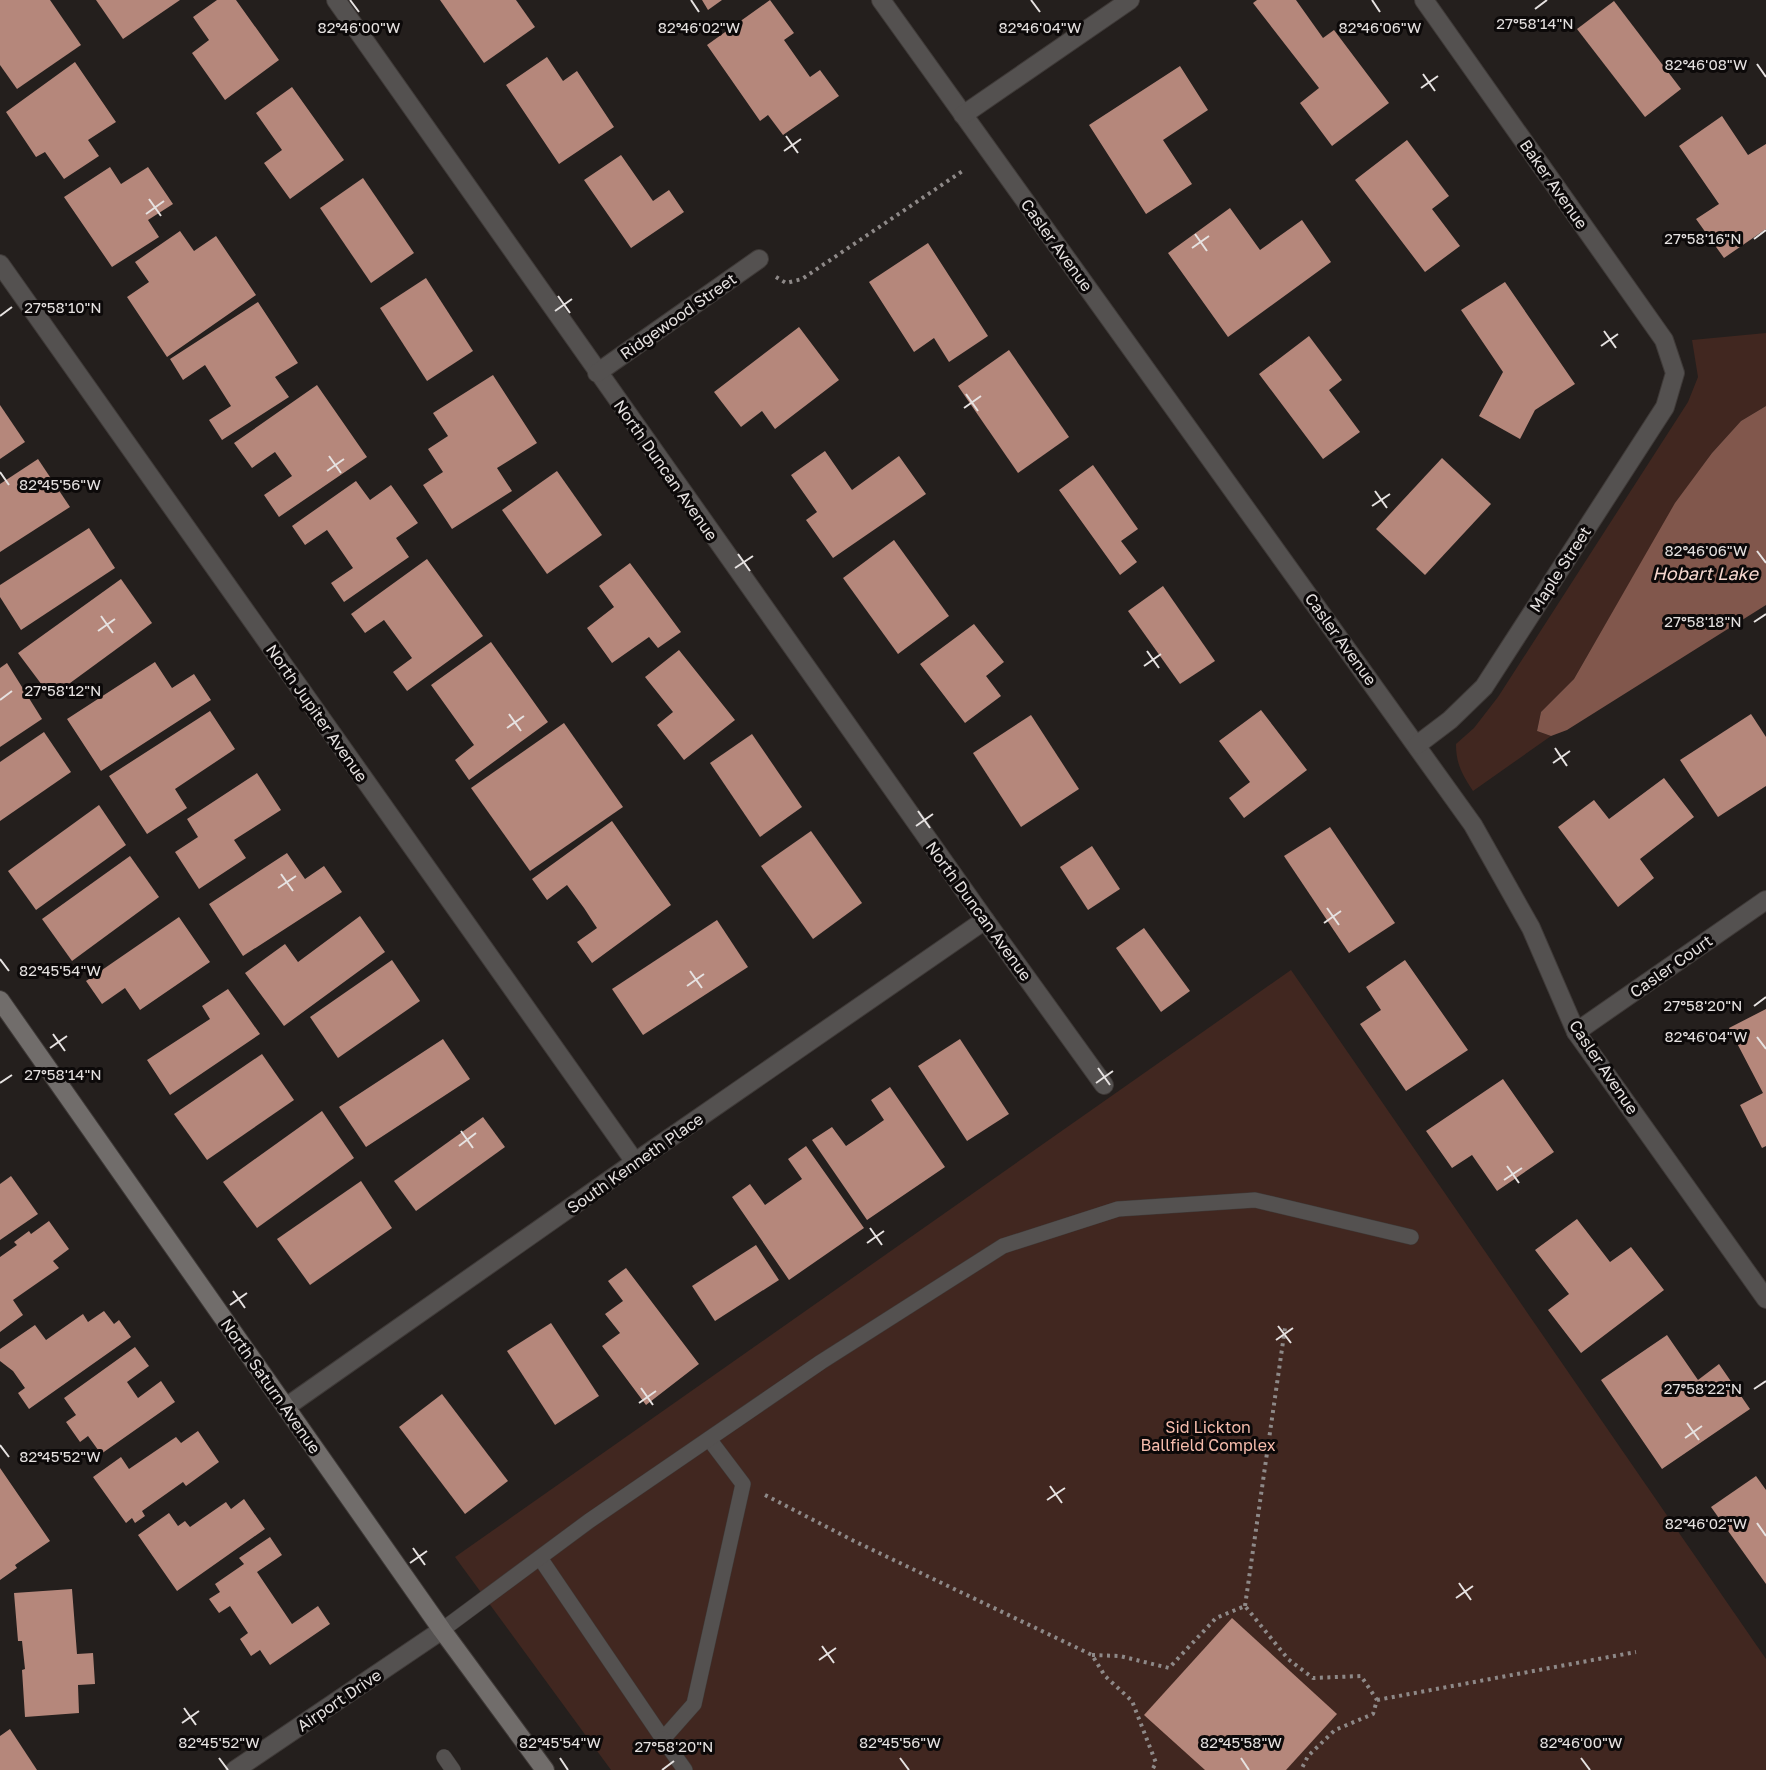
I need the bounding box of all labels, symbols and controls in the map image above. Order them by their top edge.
text: 27°58'14"N [1496,14,1574,32]
text: 82°46'00"W [317,18,401,36]
text: 82°46'02"W [658,18,740,36]
text: 82°46'04"W [999,18,1081,36]
text: 82°46'06"W [1339,18,1421,36]
text: 82°46'08"W [1665,55,1747,73]
street label: Baker Avenue [1516,135,1592,233]
street label: Casler Avenue [1017,195,1097,295]
text: 27°58'16"N [1664,229,1742,247]
street label: Ridgewood Street [616,268,740,364]
text: 27°58'10"N [24,298,102,316]
street label: North Duncan Avenue [610,396,722,544]
text: 82°45'56"W [19,475,101,493]
street label: Maple Street [1525,522,1595,616]
text: 82°46'06"W [1665,541,1747,559]
water label: Hobart Lake [1652,562,1759,584]
street label: Casler Avenue [1301,589,1381,689]
text: 27°58'18"N [1664,612,1742,630]
street label: North Jupiter Avenue [262,640,372,786]
text: 27°58'12"N [25,681,101,699]
street label: North Duncan Avenue [922,837,1036,985]
street label: Casler Court [1626,930,1716,1002]
text: 82°45'54"W [19,961,101,979]
text: 27°58'20"N [1664,996,1742,1014]
street label: Casler Avenue [1565,1016,1643,1118]
text: 82°46'04"W [1665,1027,1747,1045]
text: 27°58'14"N [24,1065,102,1083]
street label: South Kenneth Place [563,1108,707,1218]
street label: North Saturn Avenue [217,1315,325,1457]
text: 27°58'22"N [1664,1379,1742,1397]
park label: Sid Lickton Ballfield Complex [1140,1417,1276,1455]
text: 82°45'52"W [19,1447,101,1465]
text: 82°46'02"W [1665,1514,1747,1532]
street label: Airport Drive [293,1665,385,1735]
text: 82°45'52"W [178,1733,260,1751]
text: 82°45'54"W [519,1733,601,1751]
text: 82°45'56"W [859,1733,941,1751]
text: 82°45'58"W [1200,1733,1282,1751]
text: 82°46'00"W [1539,1733,1623,1751]
text: 27°58'20"N [635,1737,713,1755]

